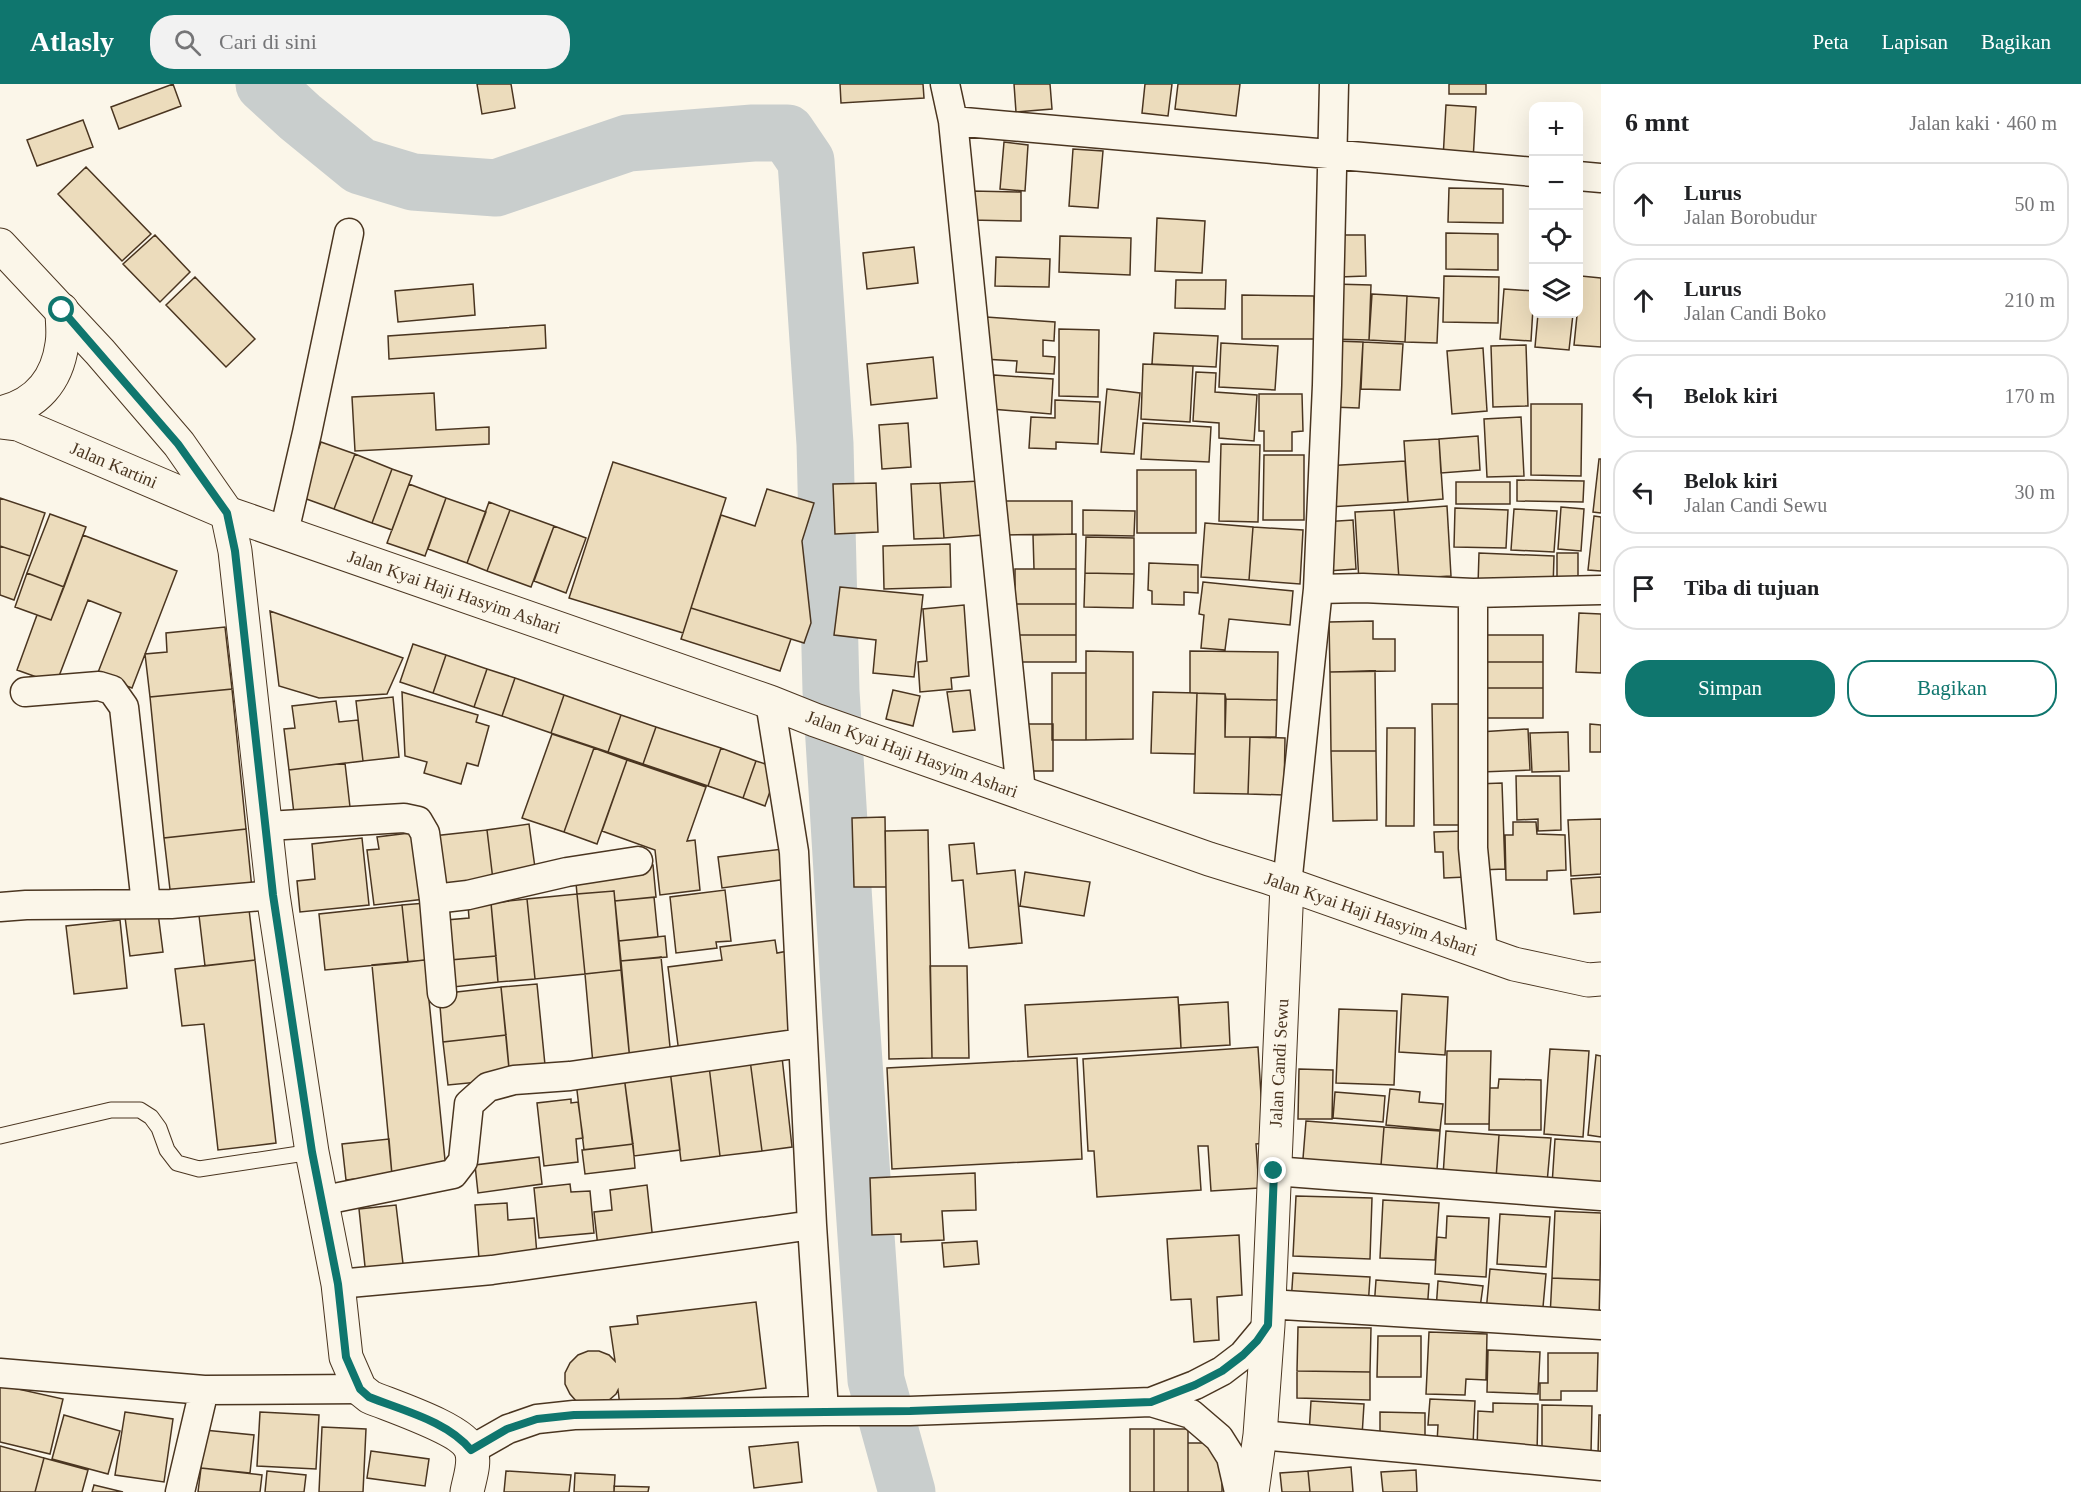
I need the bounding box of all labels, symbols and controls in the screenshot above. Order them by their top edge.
search box [150,15,570,69]
text: Atlasly [30,26,114,57]
icon: search [171,26,204,59]
text: Cari di sini [219,29,317,54]
text: Peta [1812,30,1849,54]
text: Lapisan [1882,30,1948,54]
text: Bagikan [1981,30,2051,54]
map controls [1529,102,1583,318]
button: + [1529,102,1583,156]
text: 6 mnt [1625,108,1689,137]
text: Jalan kaki · 460 m [1909,112,2057,134]
button: − [1529,156,1583,210]
text: Lurus [1684,180,1741,205]
icon: ahead [1627,188,1660,221]
text: 50 m [2014,193,2055,215]
text: Jalan Borobudur [1684,206,1817,228]
button: locate [1529,210,1583,264]
button: layers [1529,264,1583,318]
text: Lurus [1684,276,1741,301]
icon: ahead [1627,284,1660,317]
text: 210 m [2004,289,2055,311]
route start [48,296,74,322]
text: Jalan Candi Boko [1684,302,1826,324]
icon: left [1627,380,1660,413]
text: Belok kiri [1684,383,1778,408]
text: 170 m [2004,385,2055,407]
street label: Jalan Kartini [68,438,160,492]
text: Belok kiri [1684,468,1778,493]
icon: left [1627,476,1660,509]
text: 30 m [2014,481,2055,503]
text: Jalan Candi Sewu [1684,494,1827,516]
street label: Jalan Kyai Haji Hasyim Ashari [345,546,563,638]
icon: arrive [1627,572,1660,605]
text: Tiba di tujuan [1684,575,1819,600]
button: Simpan [1625,660,1835,717]
button: Bagikan [1847,660,2057,717]
street label: Jalan Kyai Haji Hasyim Ashari [803,706,1021,802]
street label: Jalan Kyai Haji Hasyim Ashari [1262,868,1480,960]
street label: Jalan Candi Sewu [1266,998,1292,1128]
route end [1260,1157,1286,1183]

